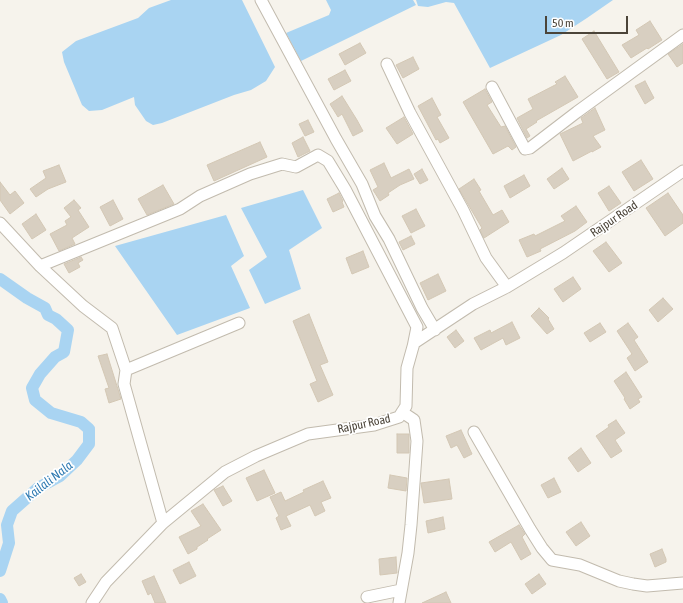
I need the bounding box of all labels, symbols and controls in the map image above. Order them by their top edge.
scale bar [547,8,630,34]
text: 50 m [552,16,574,30]
street label: Rajpur Road [588,198,640,240]
street label: Rajpur Road [336,411,392,437]
water label: Kailali Nala [22,458,76,504]

